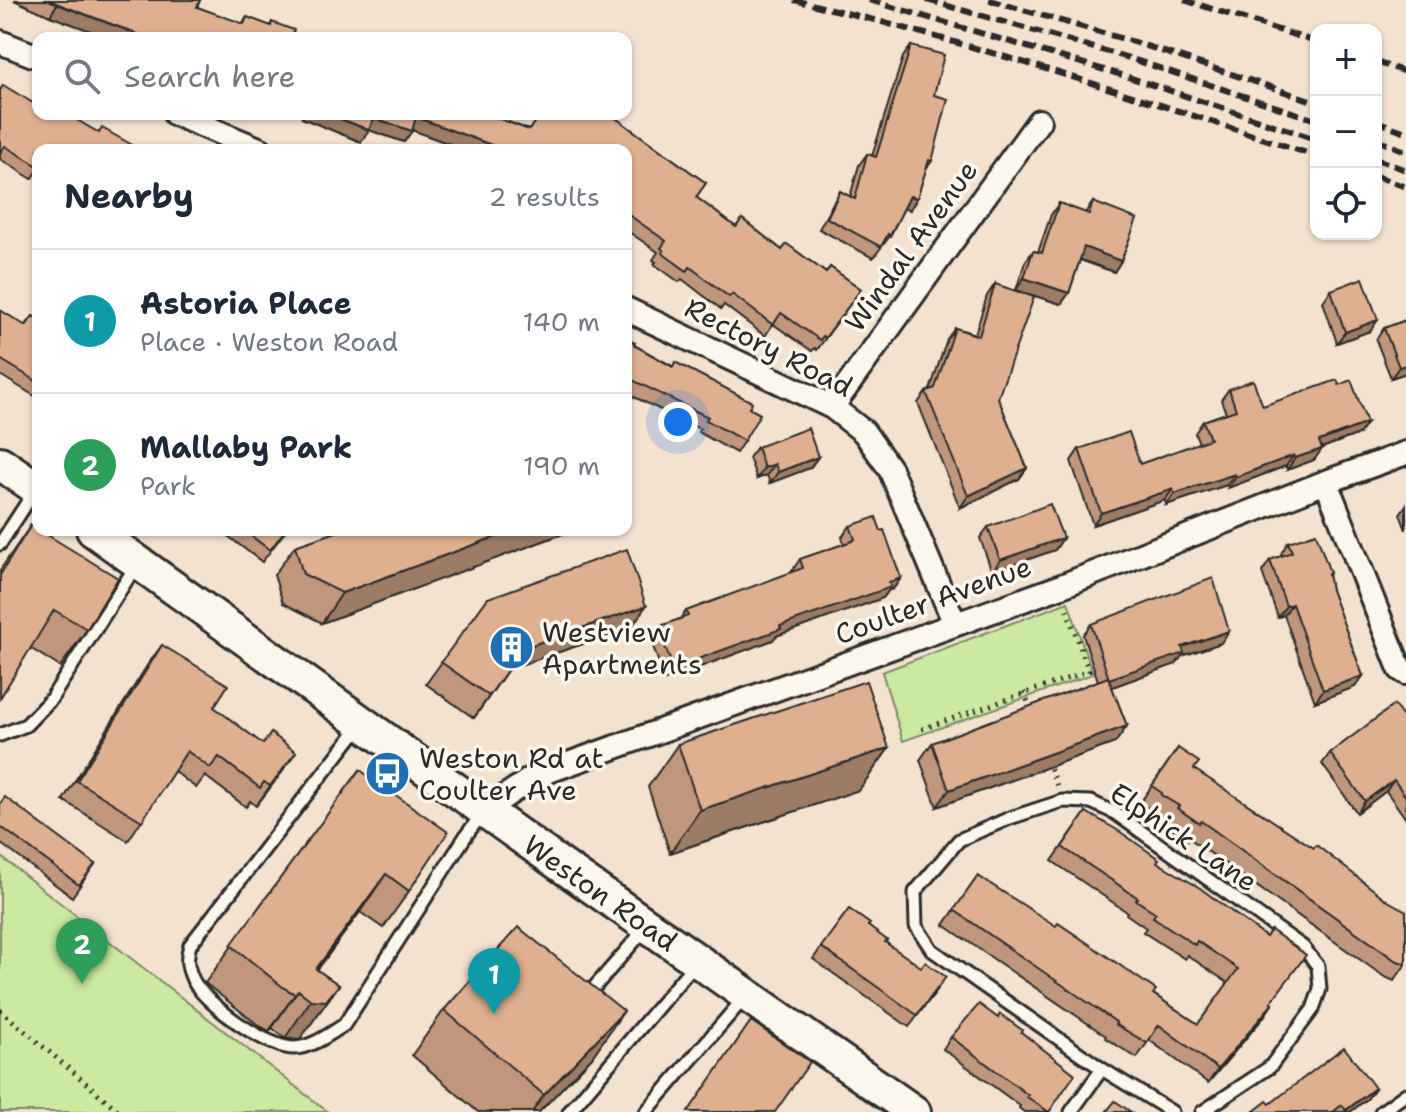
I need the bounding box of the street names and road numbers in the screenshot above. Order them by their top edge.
street label: Windal Avenue [836,153,986,339]
street label: Rectory Road [678,288,860,406]
street label: Coulter Avenue [830,547,1036,653]
street label: Elphick Lane [1103,774,1265,900]
street label: Weston Road [516,826,685,960]

